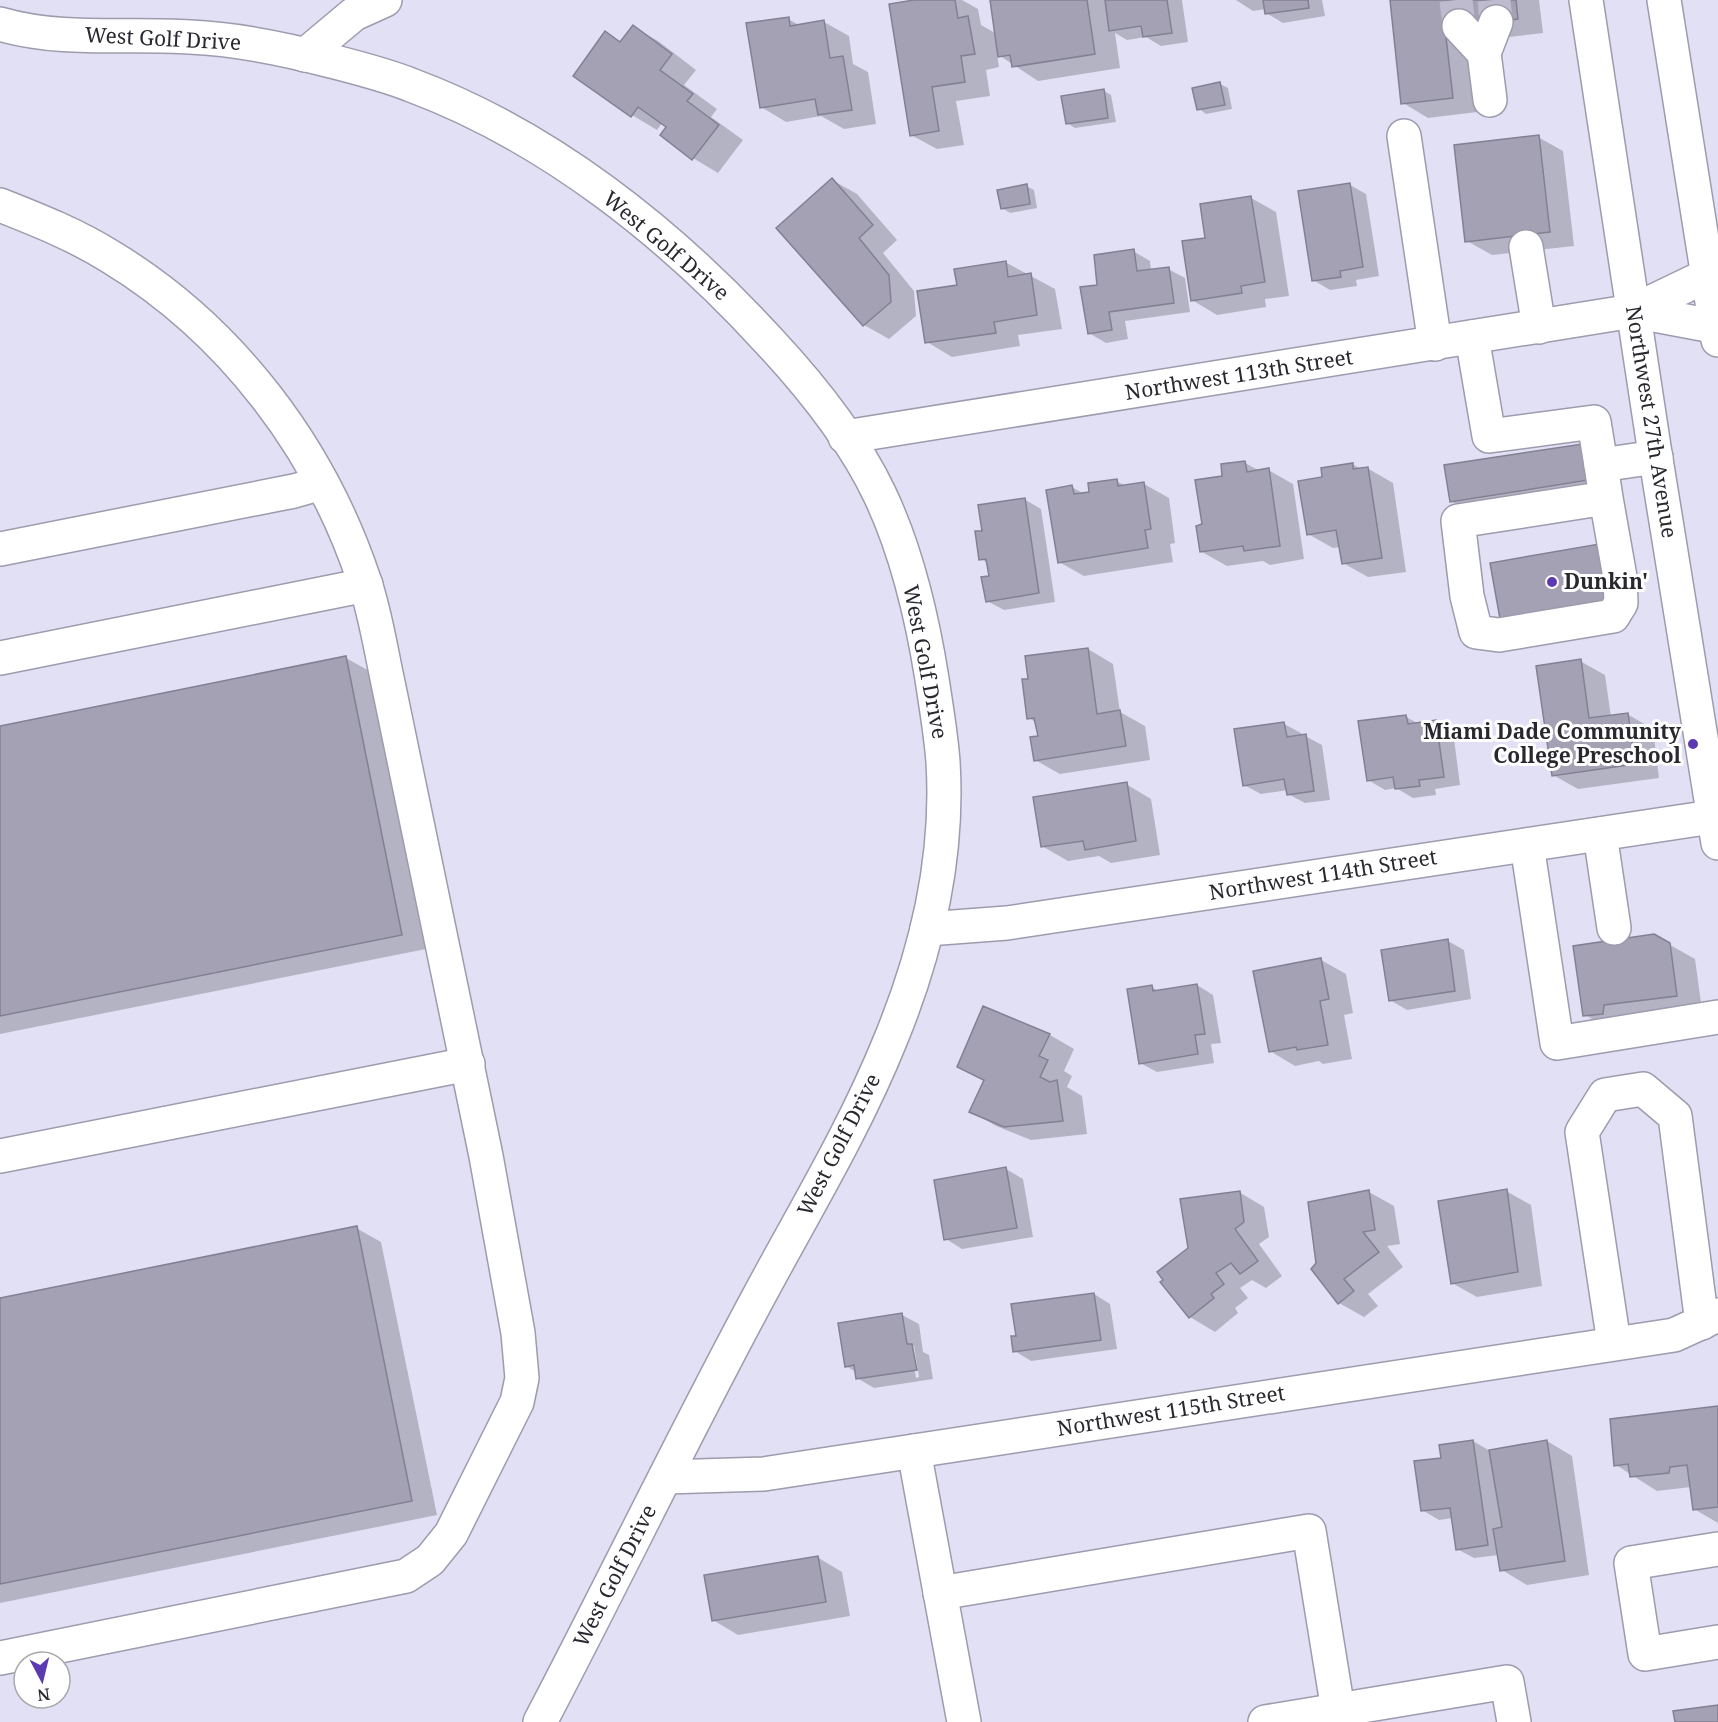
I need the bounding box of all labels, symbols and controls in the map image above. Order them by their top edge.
street label: West Golf Drive [84,20,242,56]
street label: West Golf Drive [598,184,736,306]
street label: Northwest 27th Avenue [1620,304,1684,540]
street label: Northwest 113th Street [1123,342,1355,406]
place label: Dunkin' [1564,567,1648,595]
marker: Dunkin' [1545,575,1559,589]
street label: West Golf Drive [897,582,955,741]
place label: Miami Dade Community College Preschool [1423,717,1682,769]
marker: Miami Dade Community College Preschool [1686,737,1700,751]
street label: Northwest 114th Street [1207,842,1439,906]
street label: West Golf Drive [790,1069,886,1221]
street label: Northwest 115th Street [1055,1378,1287,1442]
street label: West Golf Drive [566,1500,662,1652]
north arrow [12,1650,72,1710]
text: N [36,1683,51,1707]

